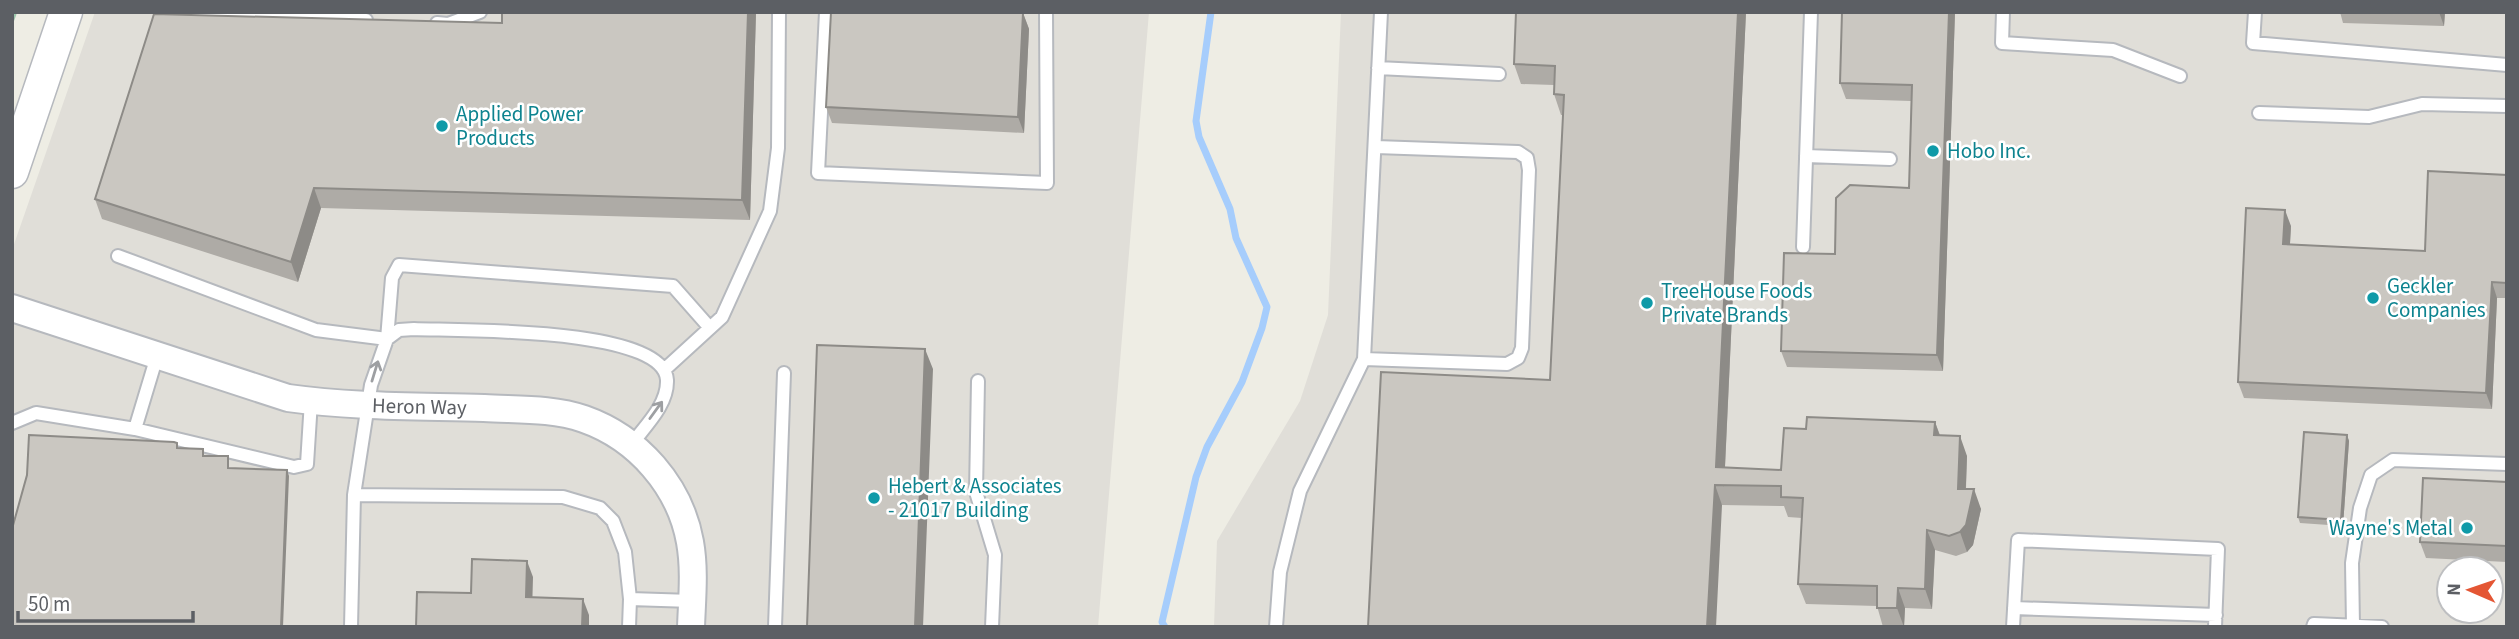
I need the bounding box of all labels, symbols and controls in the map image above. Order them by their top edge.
place label: Applied Power Products [456,99,584,153]
marker: Applied Power Products [434,118,450,134]
place label: Hobo Inc. [1947,136,2031,166]
marker: Hobo Inc. [1925,143,1941,159]
place label: Geckler Companies [2387,271,2486,325]
place label: TreeHouse Foods Private Brands [1661,276,1813,330]
marker: Geckler Companies [2365,290,2381,306]
marker: TreeHouse Foods Private Brands [1639,295,1655,311]
one-way arrow [370,360,382,382]
street label: Heron Way [371,390,467,423]
one-way arrow [649,401,664,420]
place label: Hebert & Associates - 21017 Building [888,471,1062,525]
marker: Hebert & Associates - 21017 Building [866,490,882,506]
place label: Wayne's Metal [2329,513,2453,543]
marker: Wayne's Metal [2459,520,2475,536]
north arrow [2435,555,2505,625]
scale bar [18,580,192,624]
text: N [2441,583,2468,596]
text: 50 m [28,589,70,619]

